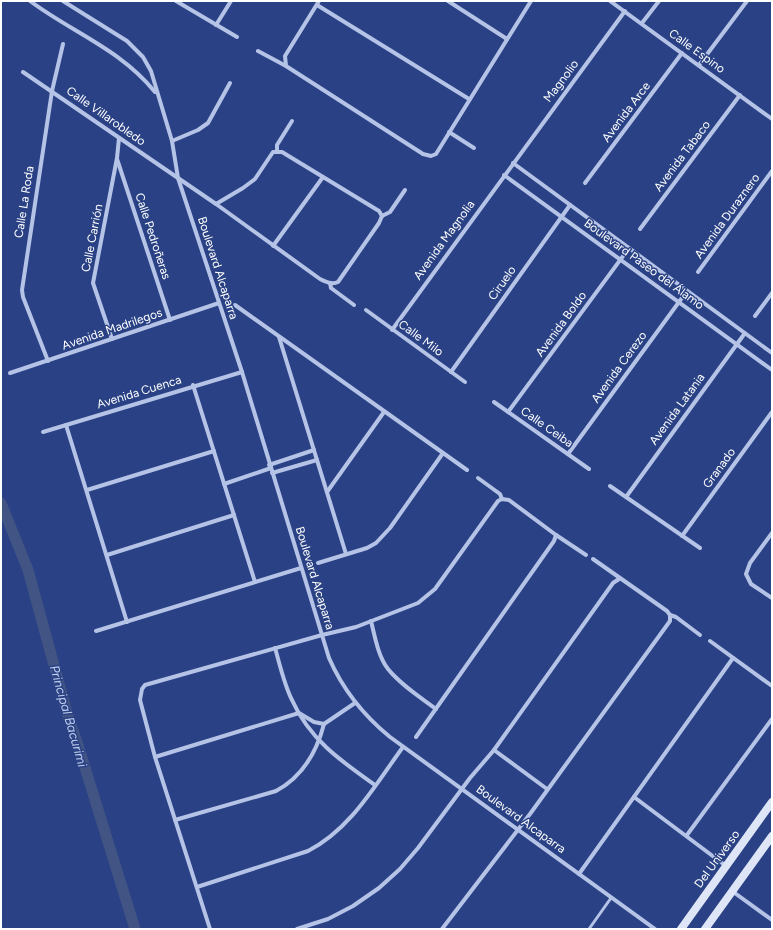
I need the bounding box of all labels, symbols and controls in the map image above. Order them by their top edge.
street label: Calle Espino [666,26,728,76]
street label: Magnolio [541,57,581,105]
street label: Avenida Arce [599,79,653,145]
street label: Calle Villarobledo [64,84,148,149]
street label: Avenida Tabaco [651,118,713,194]
street label: Calle La Roda [11,165,37,239]
street label: Avenida Duraznero [691,171,763,261]
street label: Calle Pedroñeras [132,191,174,281]
street label: Avenida Magnolia [410,198,478,282]
street label: Calle Carrión [79,203,106,273]
street label: Boulevard Alcaparra [195,215,241,321]
street label: Boulevard Paseo del Álamo [581,216,707,312]
street label: Ciruelo [485,263,519,303]
street label: Avenida Boldo [533,289,589,359]
street label: Avenida Madrilegos [60,305,164,353]
street label: Calle Milo [396,317,446,359]
street label: Avenida Cerezo [588,329,650,405]
street label: Avenida Latania [646,371,708,447]
street label: Avenida Cuenca [95,373,183,411]
street label: Calle Ceiba [518,404,576,450]
street label: Granado [700,445,738,491]
street label: Boulevard Alcaparra [293,525,337,631]
water label: Principal Bacurimi [47,664,90,770]
street label: Boulevard Alcaparra [474,782,568,856]
street label: Del Universo [691,827,743,890]

